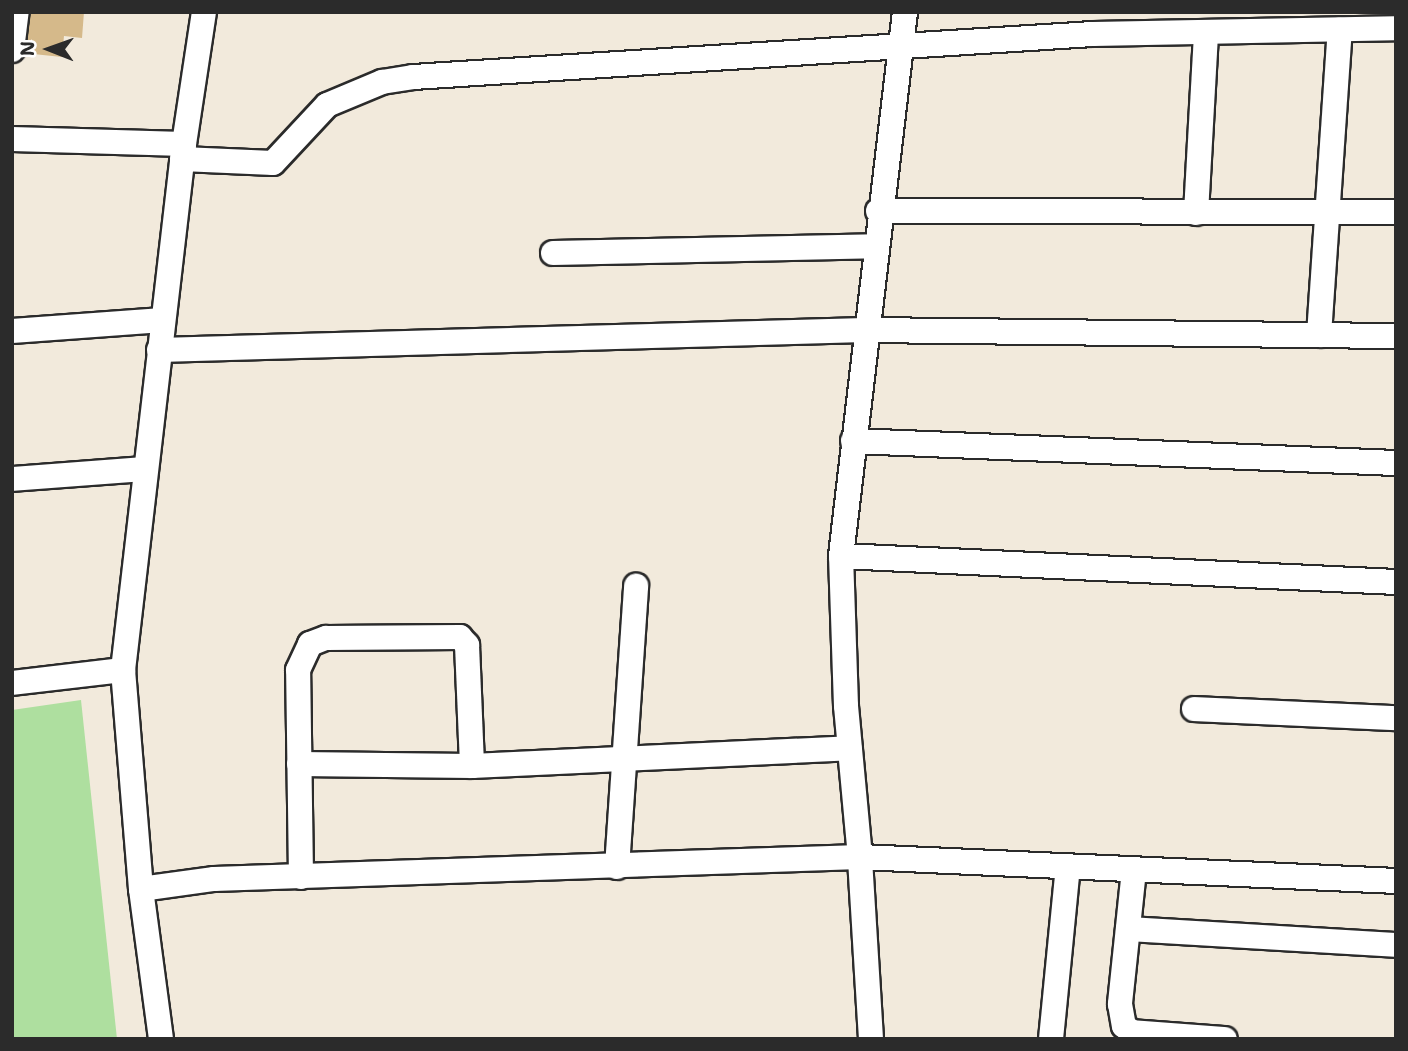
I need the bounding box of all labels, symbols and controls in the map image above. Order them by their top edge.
north arrow [14,14,84,84]
text: N [15,41,40,56]

